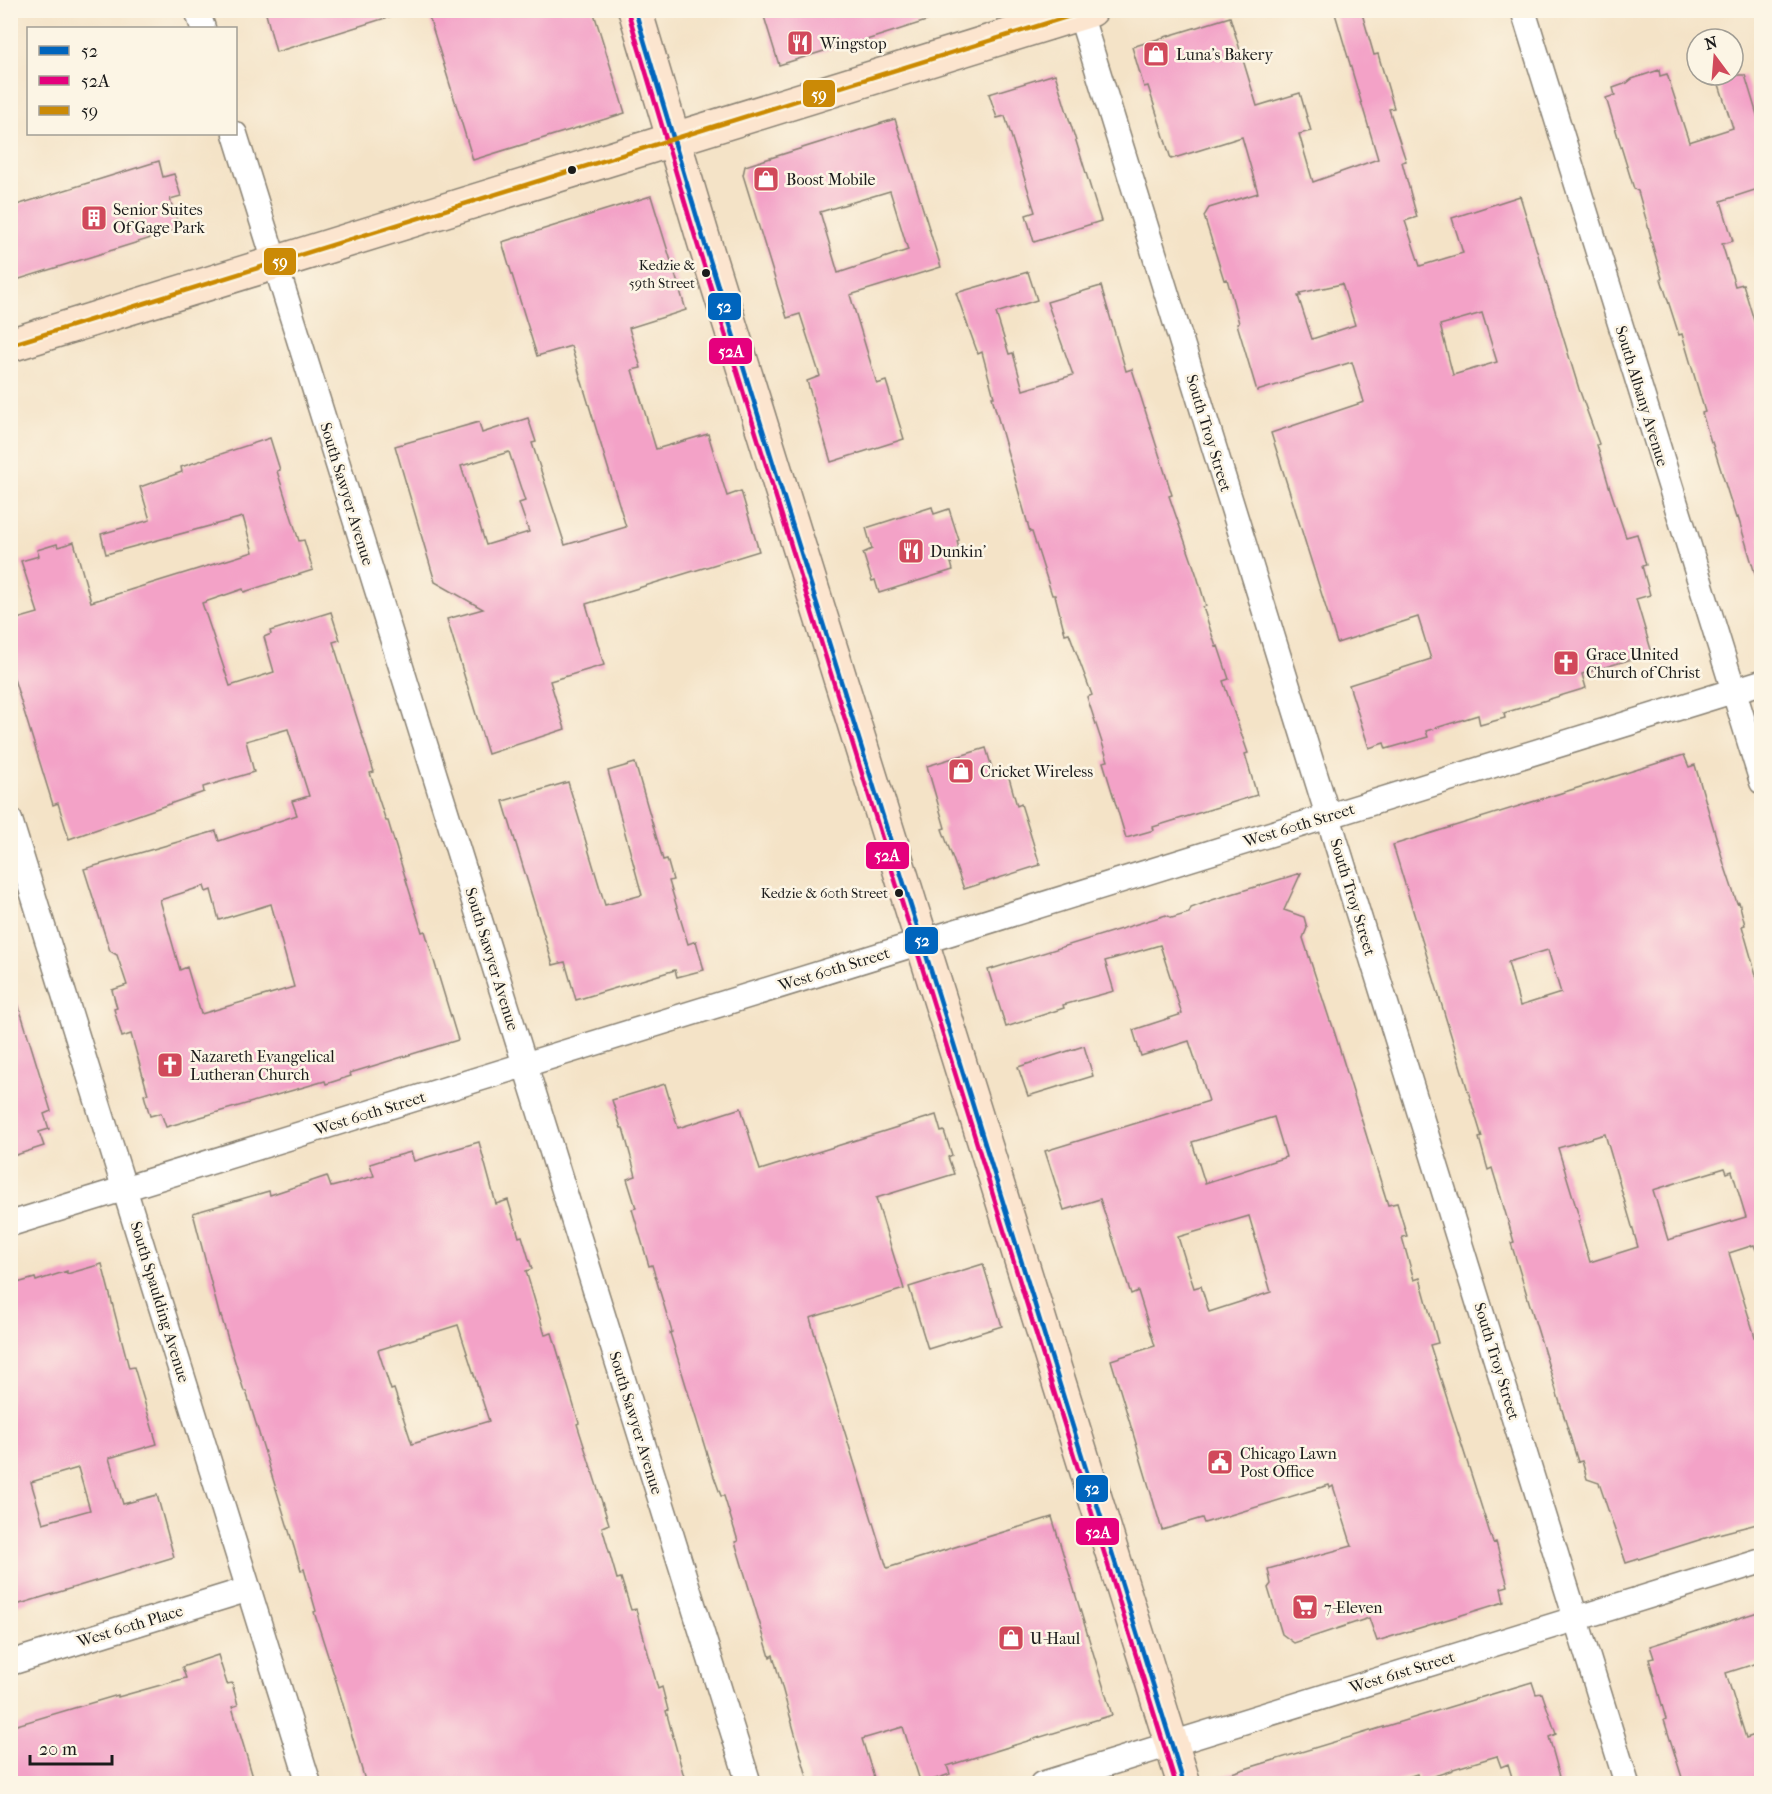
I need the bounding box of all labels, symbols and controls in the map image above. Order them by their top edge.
legend [27,27,237,135]
north arrow [1685,27,1745,87]
restaurant icon: Wingstop [785,28,815,58]
text: N [1703,32,1720,54]
place label: Wingstop [819,34,887,53]
shop icon: Luna’s Bakery [1141,39,1171,69]
text: 52 [81,41,98,62]
place label: Luna’s Bakery [1176,45,1273,64]
text: 52A [81,71,110,92]
line badge: 59 [802,79,836,108]
text: 59 [811,85,827,105]
text: 59 [81,101,98,122]
unlabelled marker [566,164,578,176]
shop icon: Boost Mobile [751,164,781,194]
place label: Boost Mobile [786,170,876,189]
place label: Senior Suites Of Gage Park [113,200,206,237]
building icon: Senior Suites Of Gage Park [79,203,109,233]
line badge: 59 [263,247,297,276]
text: 59 [272,252,288,272]
place label: Kedzie & 59th Street [629,257,695,292]
marker: Kedzie & 59th Street [700,267,712,279]
line badge: 52 [707,292,742,321]
text: 52 [716,297,732,316]
street label: South Albany Avenue [1612,323,1672,469]
line badge: 52A [708,337,753,365]
text: 52A [718,342,744,361]
street label: South Troy Street [1182,372,1236,494]
street label: South Sawyer Avenue [316,420,378,568]
restaurant icon: Dunkin' [896,536,926,566]
place label: Dunkin' [930,542,986,561]
place label: Grace United Church of Christ [1586,645,1701,682]
church icon: Grace United Church of Christ [1551,648,1581,678]
shop icon: Cricket Wireless [946,756,976,786]
place label: Cricket Wireless [980,762,1093,781]
street label: West 60th Street [1240,799,1357,851]
street label: South Troy Street [1326,836,1380,958]
line badge: 52A [865,841,910,870]
text: 52A [874,846,900,865]
street label: South Sawyer Avenue [461,885,523,1033]
place label: Kedzie & 60th Street [761,885,888,902]
marker: Kedzie & 60th Street [893,887,905,899]
line badge: 52 [904,926,939,955]
text: 52 [914,931,930,950]
street label: West 60th Street [775,943,892,995]
place label: Nazareth Evangelical Lutheran Church [190,1047,335,1084]
church icon: Nazareth Evangelical Lutheran Church [155,1050,185,1080]
street label: West 60th Street [311,1087,428,1139]
street label: South Spaulding Avenue [126,1219,194,1385]
street label: South Troy Street [1470,1300,1524,1422]
street label: South Sawyer Avenue [605,1349,667,1497]
place label: Chicago Lawn Post Office [1240,1444,1338,1481]
public building icon: Chicago Lawn Post Office [1205,1447,1235,1477]
line badge: 52 [1075,1474,1109,1503]
text: 52 [1084,1479,1100,1498]
line badge: 52A [1075,1517,1120,1546]
text: 52A [1085,1523,1111,1542]
supermarket icon: 7-Eleven [1290,1592,1320,1622]
place label: 7-Eleven [1324,1598,1383,1617]
street label: West 60th Place [74,1601,185,1651]
shop icon: U-Haul [996,1623,1026,1653]
place label: U-Haul [1030,1629,1081,1648]
street label: West 61st Street [1346,1647,1457,1697]
scale bar [30,1728,112,1766]
text: 20 m [39,1739,77,1760]

